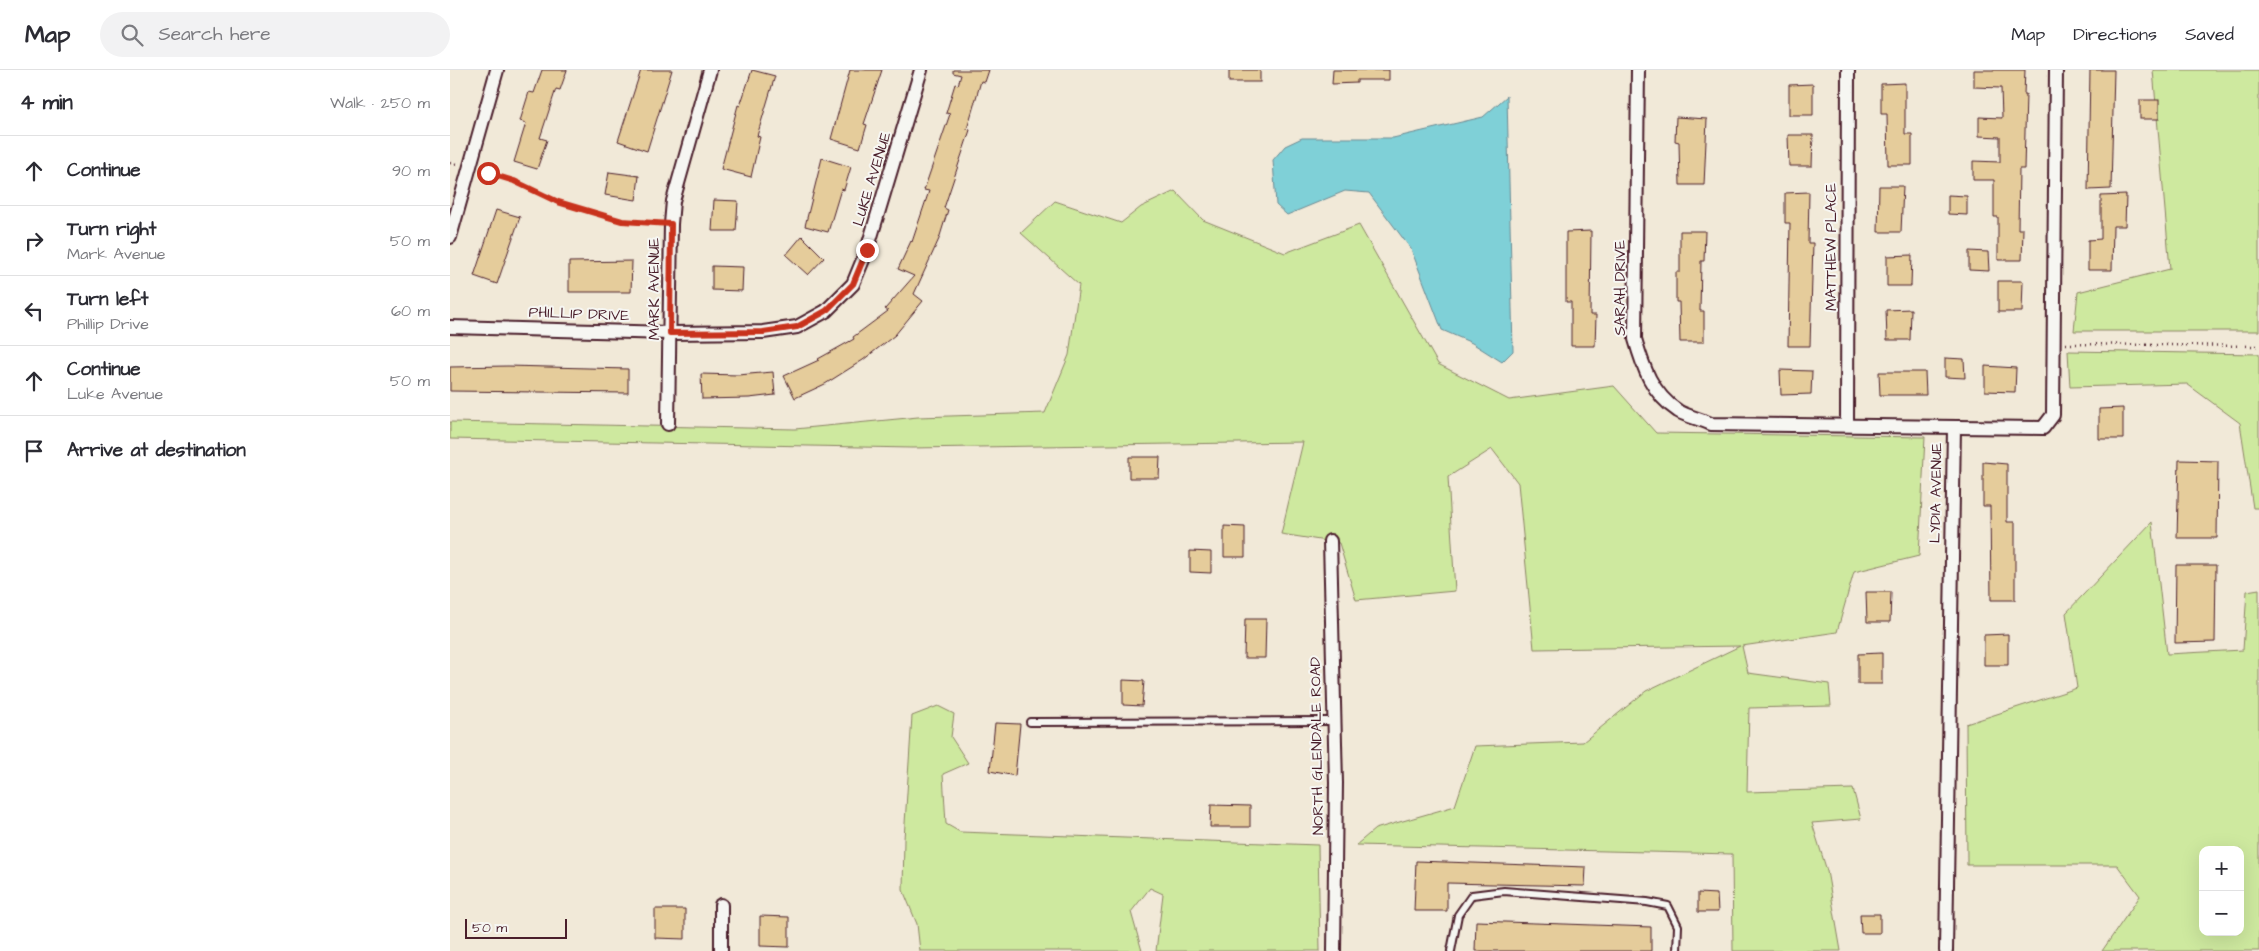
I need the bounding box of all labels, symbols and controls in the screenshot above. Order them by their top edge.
search box [100,12,450,57]
text: Map [25,18,70,52]
icon: search [118,21,146,49]
text: Search here [158,21,271,48]
text: Map [2011,22,2045,47]
text: Directions [2073,22,2157,47]
text: Saved [2185,22,2234,47]
text: 4 min [20,88,73,117]
text: Walk · 250 m [330,92,430,114]
street label: LUKE AVENUE [848,129,896,229]
icon: ahead [20,157,48,185]
text: Continue [67,157,141,184]
text: 90 m [392,160,430,182]
route start [477,162,500,185]
street label: MATTHEW PLACE [1821,183,1842,311]
text: Turn right [67,216,156,243]
icon: right [20,227,48,255]
text: 50 m [390,230,430,252]
street label: MARK AVENUE [644,238,665,340]
route end [856,239,879,262]
street label: SARAH DRIVE [1610,240,1631,336]
text: Mark Avenue [67,243,165,265]
text: Turn left [67,286,148,313]
icon: left [20,297,48,325]
text: 60 m [391,300,430,322]
street label: PHILLIP DRIVE [528,302,630,326]
text: Phillip Drive [67,313,149,335]
text: Continue [67,356,141,383]
icon: ahead [20,367,48,395]
text: 50 m [390,370,430,392]
text: Luke Avenue [67,383,163,405]
icon: arrive [20,437,48,465]
text: Arrive at destination [67,437,246,464]
street label: LYDIA AVENUE [1925,442,1947,543]
street label: NORTH GLENDALE ROAD [1305,656,1329,835]
map controls [2199,846,2244,936]
button: + [2199,846,2244,891]
button: − [2199,891,2244,936]
scale bar [465,916,568,939]
text: 50 m [472,918,507,938]

